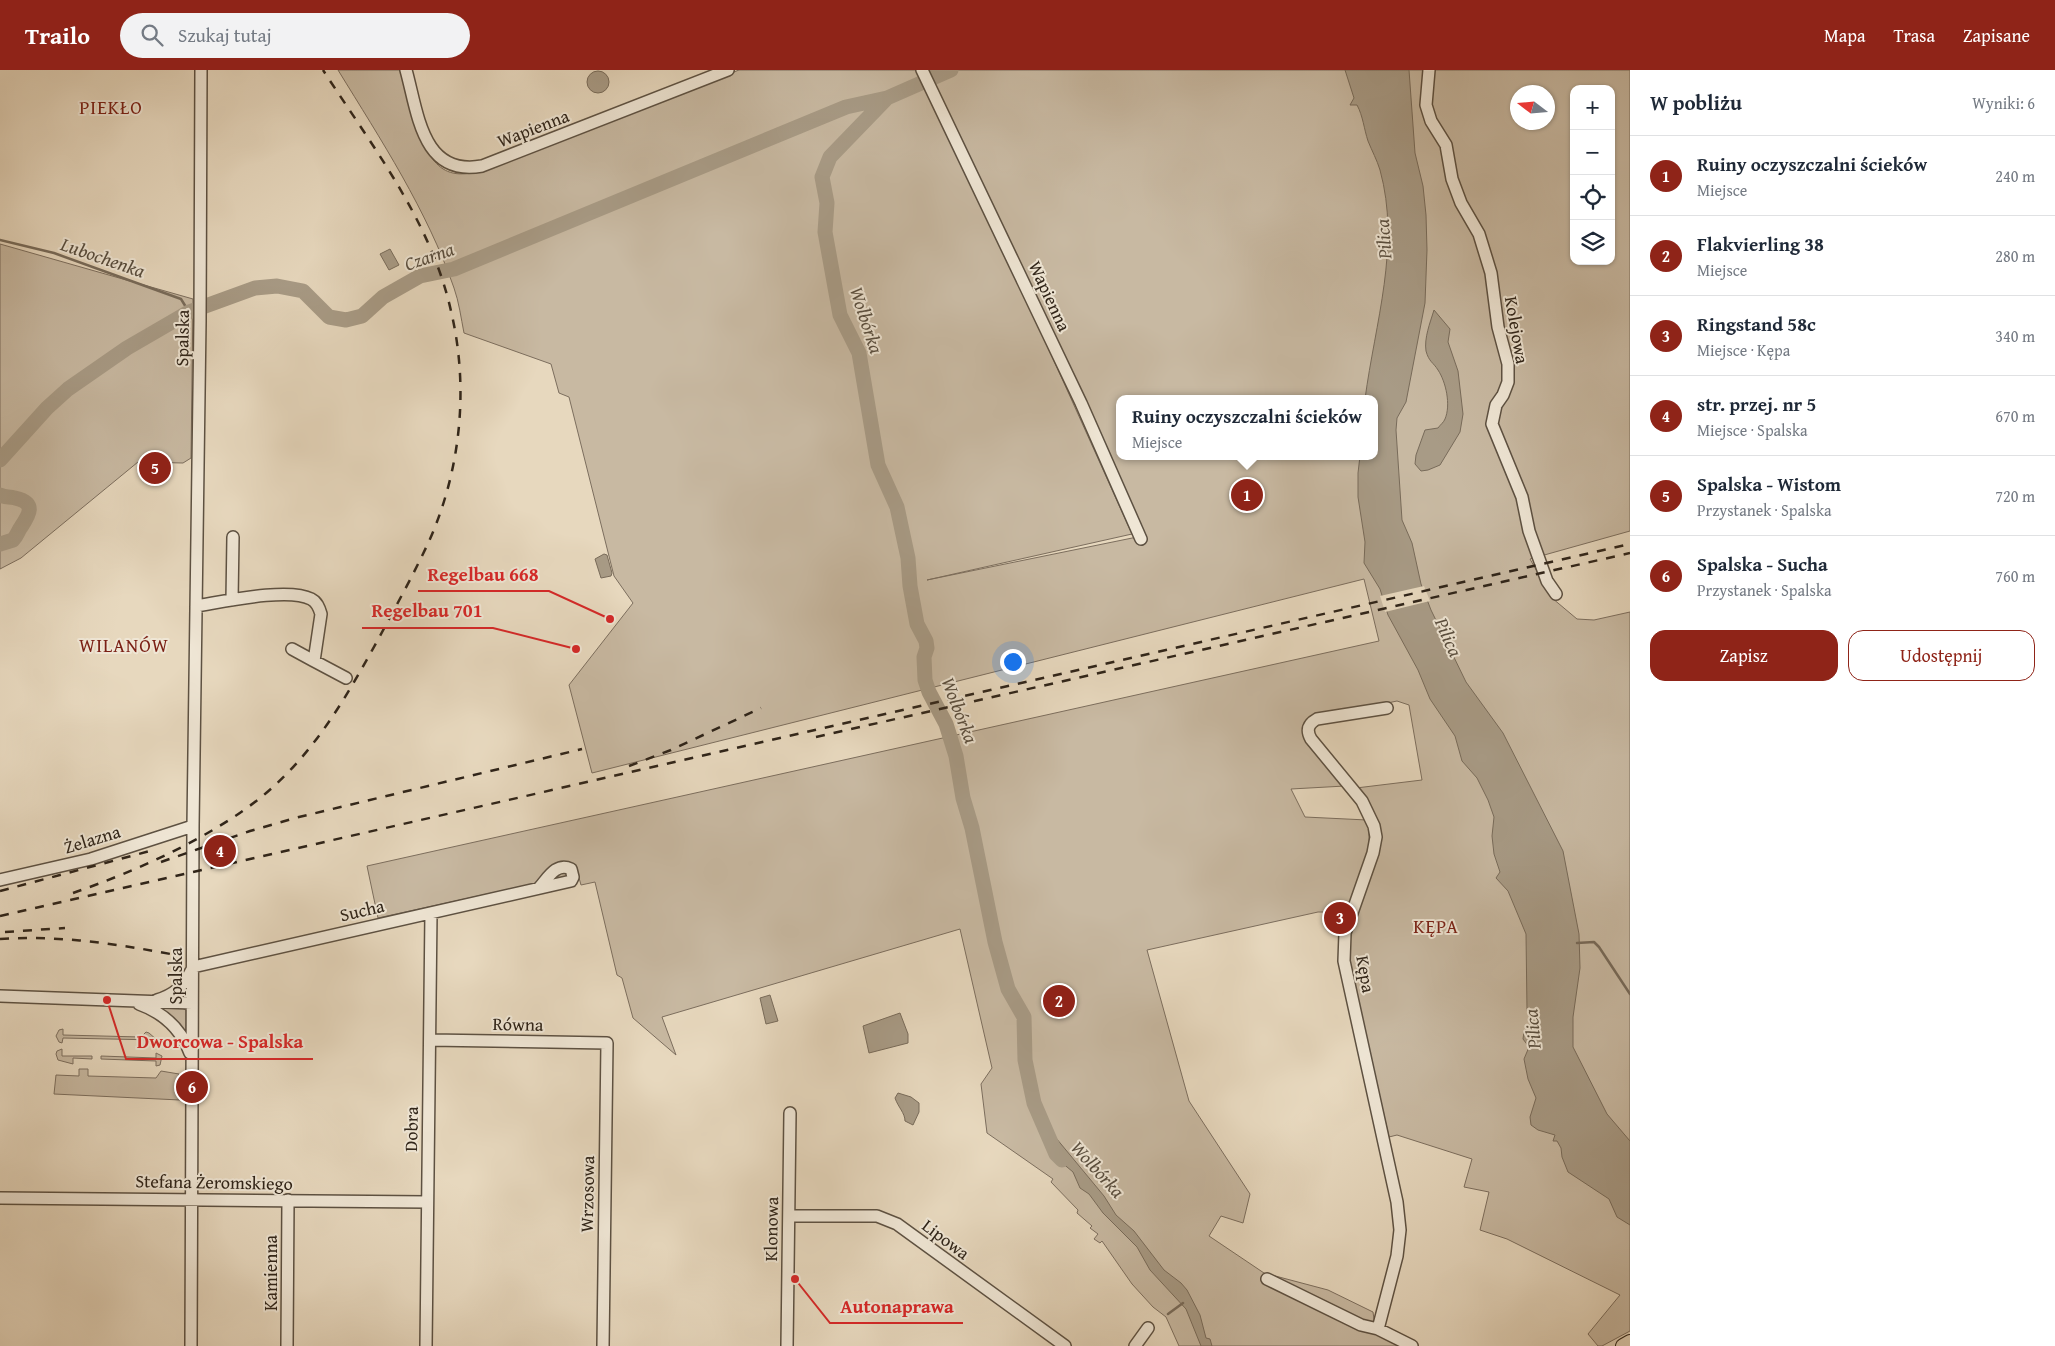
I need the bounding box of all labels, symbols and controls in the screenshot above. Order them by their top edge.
search box [120,13,470,58]
text: Trailo [25,18,90,53]
icon: search [138,21,166,49]
text: Szukaj tutaj [178,21,271,49]
text: Mapa [1824,22,1865,49]
text: Trasa [1893,22,1935,49]
text: Zapisane [1963,22,2030,49]
north arrow [1510,85,1555,130]
map controls [1570,85,1615,265]
button: + [1570,85,1615,130]
text: W pobliżu [1650,87,1742,118]
text: Wyniki: 6 [1972,91,2035,115]
district label: PIEKŁO [79,93,143,121]
street label: Wapienna [493,102,573,154]
button: − [1570,130,1615,175]
text: Ruiny oczyszczalni ścieków [1697,150,1927,178]
text: 1 [1662,164,1670,188]
text: 240 m [1995,164,2035,188]
button: locate [1570,175,1615,220]
text: Miejsce [1697,178,1747,202]
water label: Pilica [1368,218,1398,261]
button: layers [1570,220,1615,265]
water label: Lubochenka [56,229,149,285]
text: Flakvierling 38 [1697,230,1824,258]
water label: Czarna [400,234,458,277]
text: 2 [1662,244,1670,268]
text: 280 m [1995,244,2035,268]
street label: Wapienna [1022,256,1078,336]
text: Miejsce [1697,258,1747,282]
water label: Wolbórka [843,283,891,357]
street label: Kolejowa [1498,294,1536,366]
street label: Spalska [168,309,196,367]
text: Ringstand 58c [1697,310,1816,338]
text: 3 [1662,324,1670,348]
text: 340 m [1995,324,2035,348]
text: Miejsce · Kępa [1697,338,1790,362]
text: str. przej. nr 5 [1697,390,1816,418]
popup [1116,395,1378,460]
text: Ruiny oczyszczalni ścieków [1132,402,1362,430]
text: 4 [1662,404,1670,428]
text: 670 m [1995,404,2035,428]
text: Miejsce · Spalska [1697,418,1808,442]
text: Miejsce [1132,430,1182,454]
pin: 5 [139,449,171,487]
text: Spalska - Wistom [1697,470,1841,498]
pin: 1 [1231,476,1263,514]
text: 5 [1662,484,1670,508]
text: 720 m [1995,484,2035,508]
text: Przystanek · Spalska [1697,498,1832,522]
text: Spalska - Sucha [1697,550,1828,578]
callout: Regelbau 668 [418,557,549,591]
text: Regelbau 668 [427,560,539,588]
text: 6 [1662,564,1670,588]
text: 760 m [1995,564,2035,588]
text: Przystanek · Spalska [1697,578,1832,602]
callout: Regelbau 701 [362,594,493,628]
text: Regelbau 701 [371,596,483,624]
water label: Pilica [1428,612,1470,661]
button: Zapisz [1650,630,1838,681]
button: Udostępnij [1848,630,2035,681]
district label: WILANÓW [79,631,169,659]
your location [1000,649,1026,675]
water label: Wolbórka [935,673,985,747]
street label: Żelazna [60,817,124,860]
pin: 4 [204,832,236,870]
street label: Sucha [337,892,387,928]
pin: 3 [1324,899,1356,937]
district label: KĘPA [1413,912,1459,940]
street label: Spalska [162,947,189,1004]
street label: Kępa [1349,953,1383,995]
pin: 2 [1043,982,1075,1020]
water label: Pilica [1516,1008,1548,1051]
street label: Równa [492,1010,544,1038]
callout: Dworcowa - Spalska [126,1025,313,1059]
text: Dworcowa - Spalska [137,1027,303,1055]
pin: 6 [176,1068,208,1106]
street label: Dobra [397,1106,425,1152]
water label: Wolbórka [1065,1134,1132,1204]
street label: Wrzosowa [573,1155,601,1233]
street label: Stefana Żeromskiego [135,1167,293,1197]
street label: Klonowa [757,1196,785,1262]
street label: Lipowa [917,1212,976,1266]
street label: Kamienna [257,1234,284,1311]
callout: Autonaprawa [830,1289,963,1323]
text: Autonaprawa [840,1292,954,1320]

